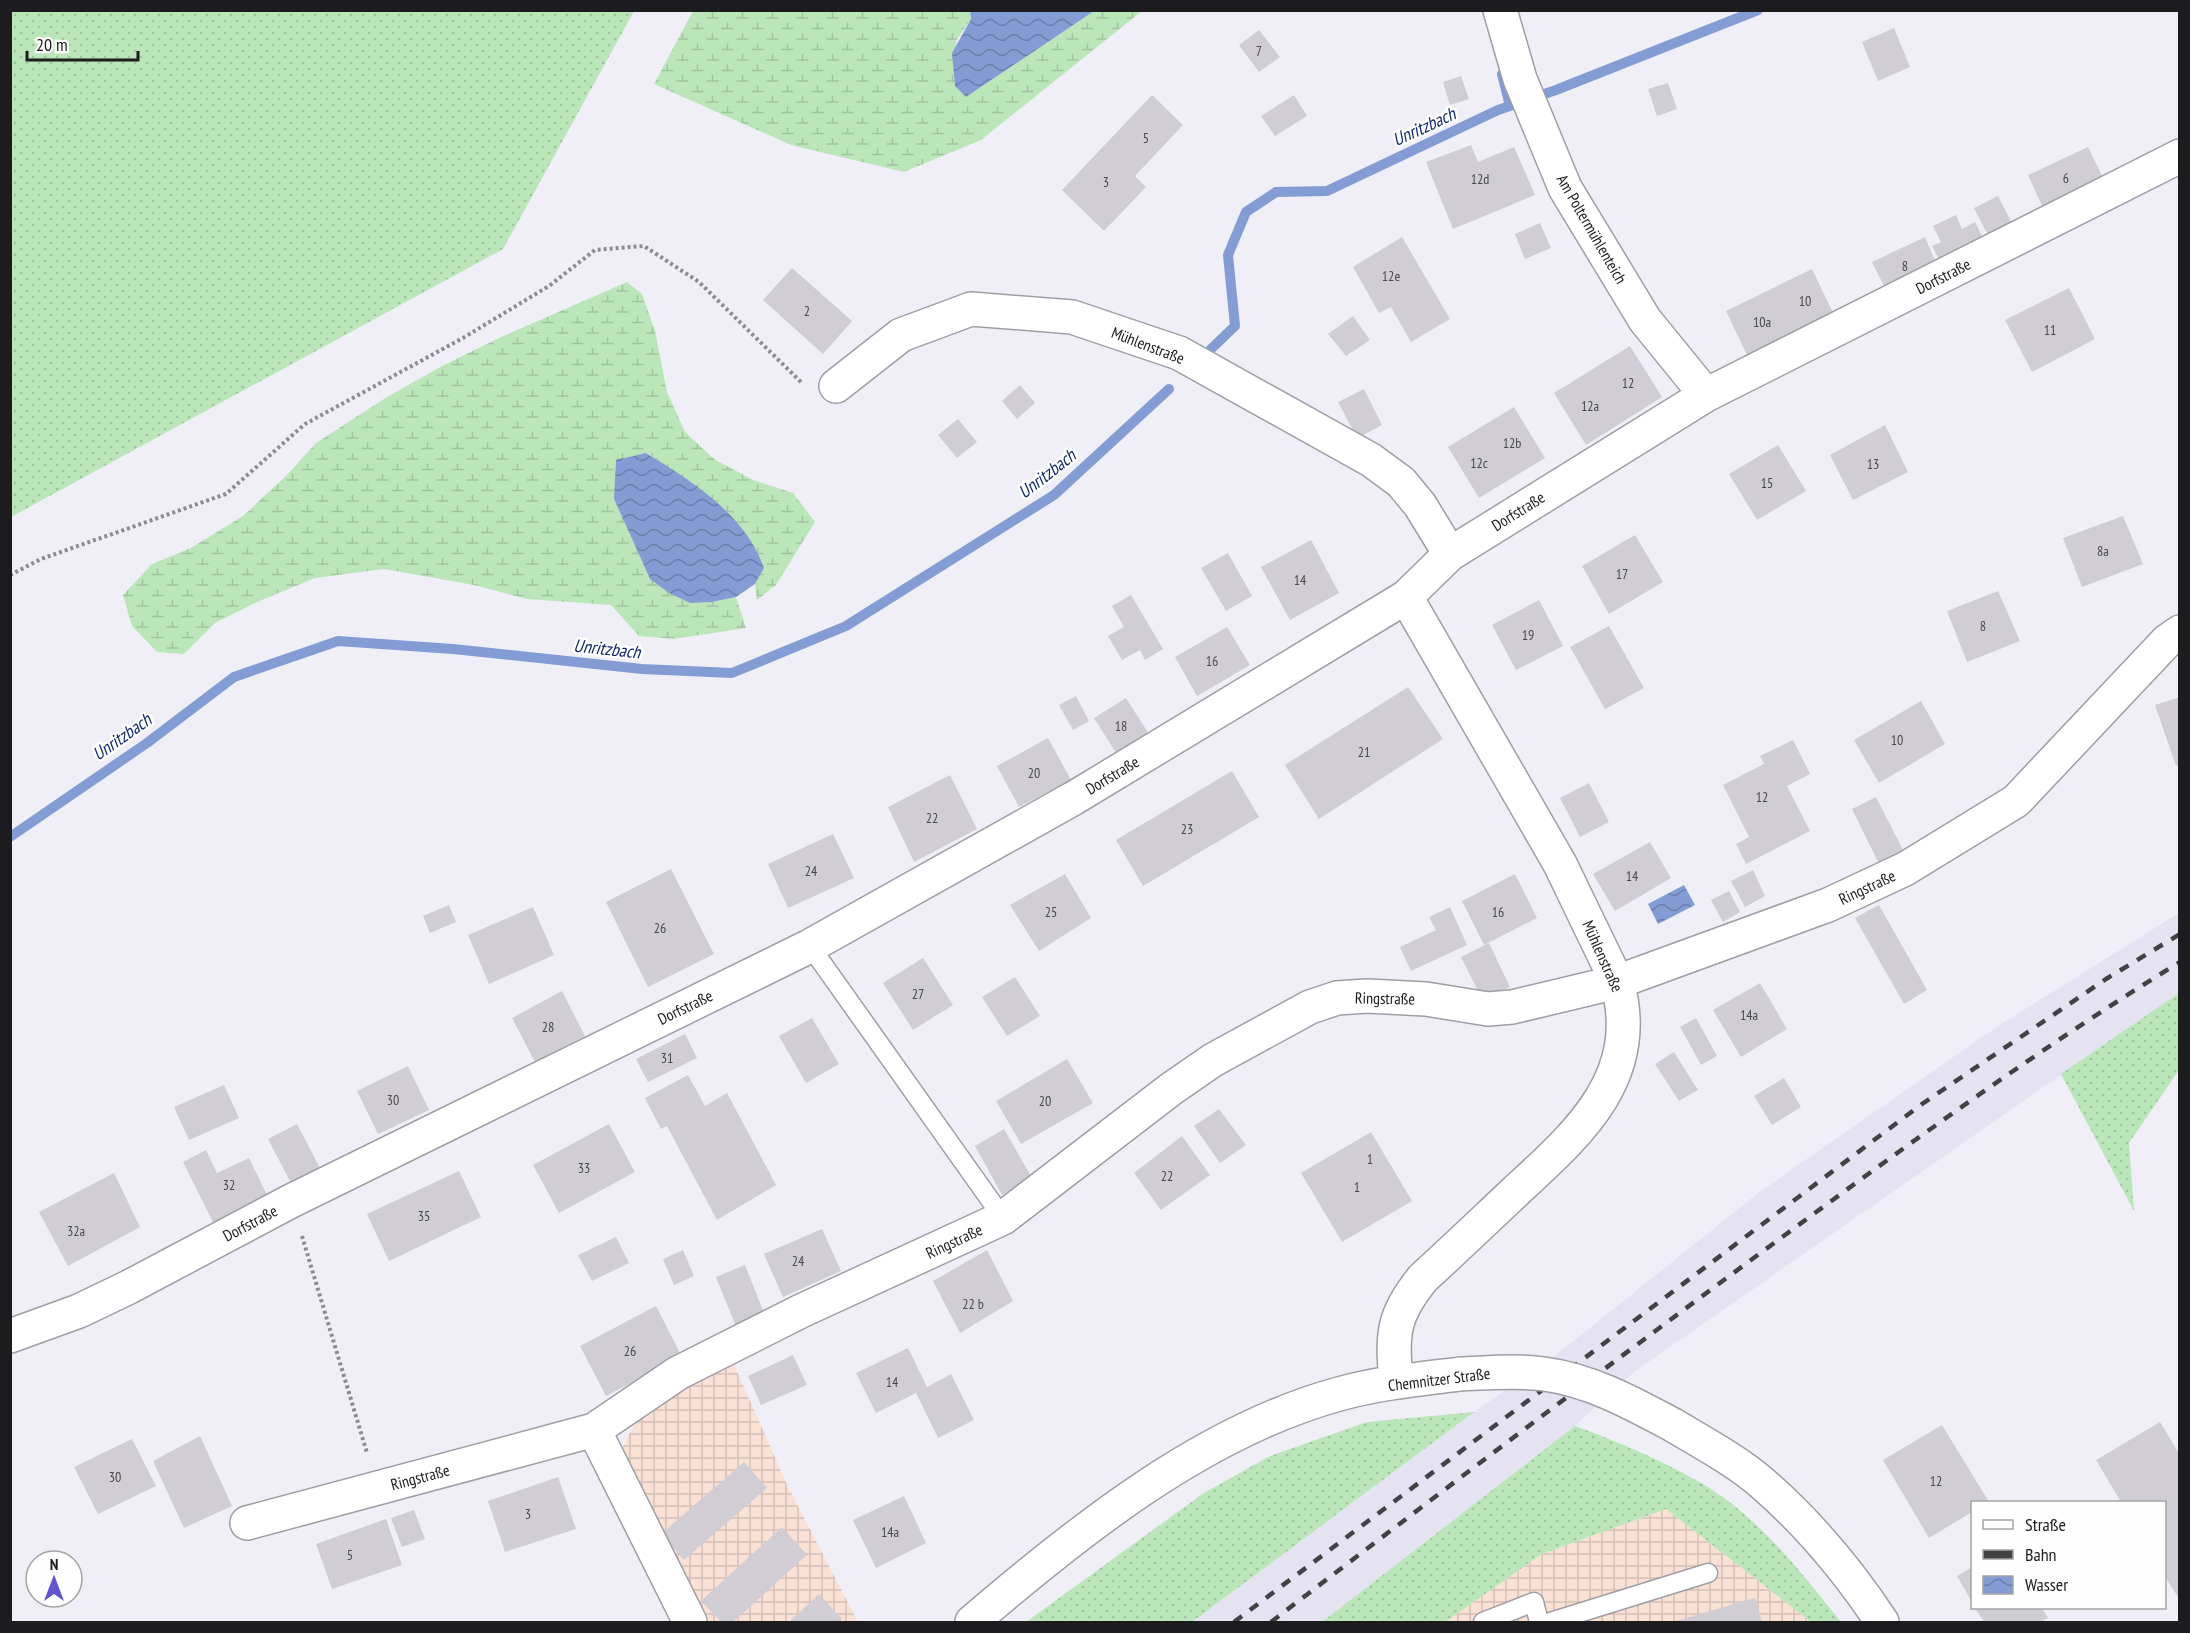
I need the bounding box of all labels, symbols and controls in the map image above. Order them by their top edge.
scale bar [27,24,138,62]
text: 20 m [36,33,68,56]
house number: 7 [1256,42,1262,60]
water label: Unritzbach [1389,102,1460,151]
house number: 5 [1143,129,1149,147]
house number: 6 [2063,169,2069,187]
house number: 12d [1471,170,1489,188]
street label: Am Poltermühlenteich [1553,171,1631,287]
house number: 3 [1103,173,1109,191]
street label: Dorfstraße [1912,254,1974,298]
house number: 8 [1902,257,1908,275]
house number: 12e [1382,267,1400,285]
house number: 10 [1799,292,1811,310]
house number: 2 [804,302,810,320]
house number: 10a [1753,313,1771,331]
house number: 11 [2044,321,2056,339]
street label: Mühlenstraße [1109,322,1187,368]
house number: 12 [1622,374,1634,392]
house number: 12a [1581,397,1599,415]
house number: 12b [1503,434,1521,452]
water label: Unritzbach [1013,443,1081,503]
house number: 12c [1470,454,1488,472]
house number: 13 [1867,455,1879,473]
house number: 15 [1761,474,1773,492]
street label: Dorfstraße [1488,487,1548,535]
house number: 8a [2097,542,2109,560]
house number: 17 [1616,565,1628,583]
house number: 14 [1294,571,1307,589]
house number: 8 [1980,617,1986,635]
house number: 19 [1522,626,1534,644]
water label: Unritzbach [573,634,643,664]
house number: 16 [1206,652,1218,670]
water label: Unritzbach [88,707,157,765]
house number: 18 [1115,717,1127,735]
house number: 10 [1891,731,1903,749]
house number: 21 [1358,743,1370,761]
street label: Dorfstraße [1082,751,1142,799]
house number: 20 [1028,764,1040,782]
house number: 12 [1756,788,1768,806]
house number: 22 [926,809,938,827]
house number: 23 [1181,820,1193,838]
house number: 24 [805,862,818,880]
street label: Ringstraße [1836,865,1898,909]
house number: 14 [1626,867,1639,885]
house number: 25 [1045,903,1057,921]
house number: 16 [1492,903,1504,921]
street label: Mühlenstraße [1578,917,1628,995]
house number: 26 [654,919,666,937]
street label: Dorfstraße [654,985,716,1029]
house number: 27 [912,985,924,1003]
street label: Ringstraße [1355,987,1415,1009]
house number: 14a [1740,1006,1758,1024]
house number: 28 [542,1018,554,1036]
house number: 31 [661,1049,673,1067]
house number: 30 [387,1091,399,1109]
house number: 20 [1039,1092,1051,1110]
house number: 1 [1367,1150,1373,1168]
house number: 33 [578,1159,590,1177]
house number: 22 [1161,1167,1173,1185]
house number: 32 [223,1176,235,1194]
house number: 1 [1354,1178,1360,1196]
street label: Dorfstraße [219,1200,281,1246]
house number: 35 [418,1207,430,1225]
street label: Ringstraße [923,1219,985,1263]
house number: 32a [67,1222,85,1240]
house number: 24 [792,1252,805,1270]
house number: 22 b [962,1295,984,1313]
house number: 26 [624,1342,636,1360]
street label: Chemnitzer Straße [1387,1363,1491,1395]
house number: 14 [886,1373,899,1391]
street label: Ringstraße [388,1460,452,1494]
house number: 30 [109,1468,121,1486]
house number: 12 [1930,1472,1942,1490]
legend [1971,1501,2166,1609]
house number: 3 [525,1505,531,1523]
text: Straße [2025,1513,2066,1536]
house number: 14a [881,1523,899,1541]
text: Bahn [2025,1543,2057,1566]
house number: 5 [347,1546,353,1564]
north arrow [24,1549,84,1609]
text: N [50,1554,58,1574]
text: Wasser [2025,1573,2068,1596]

